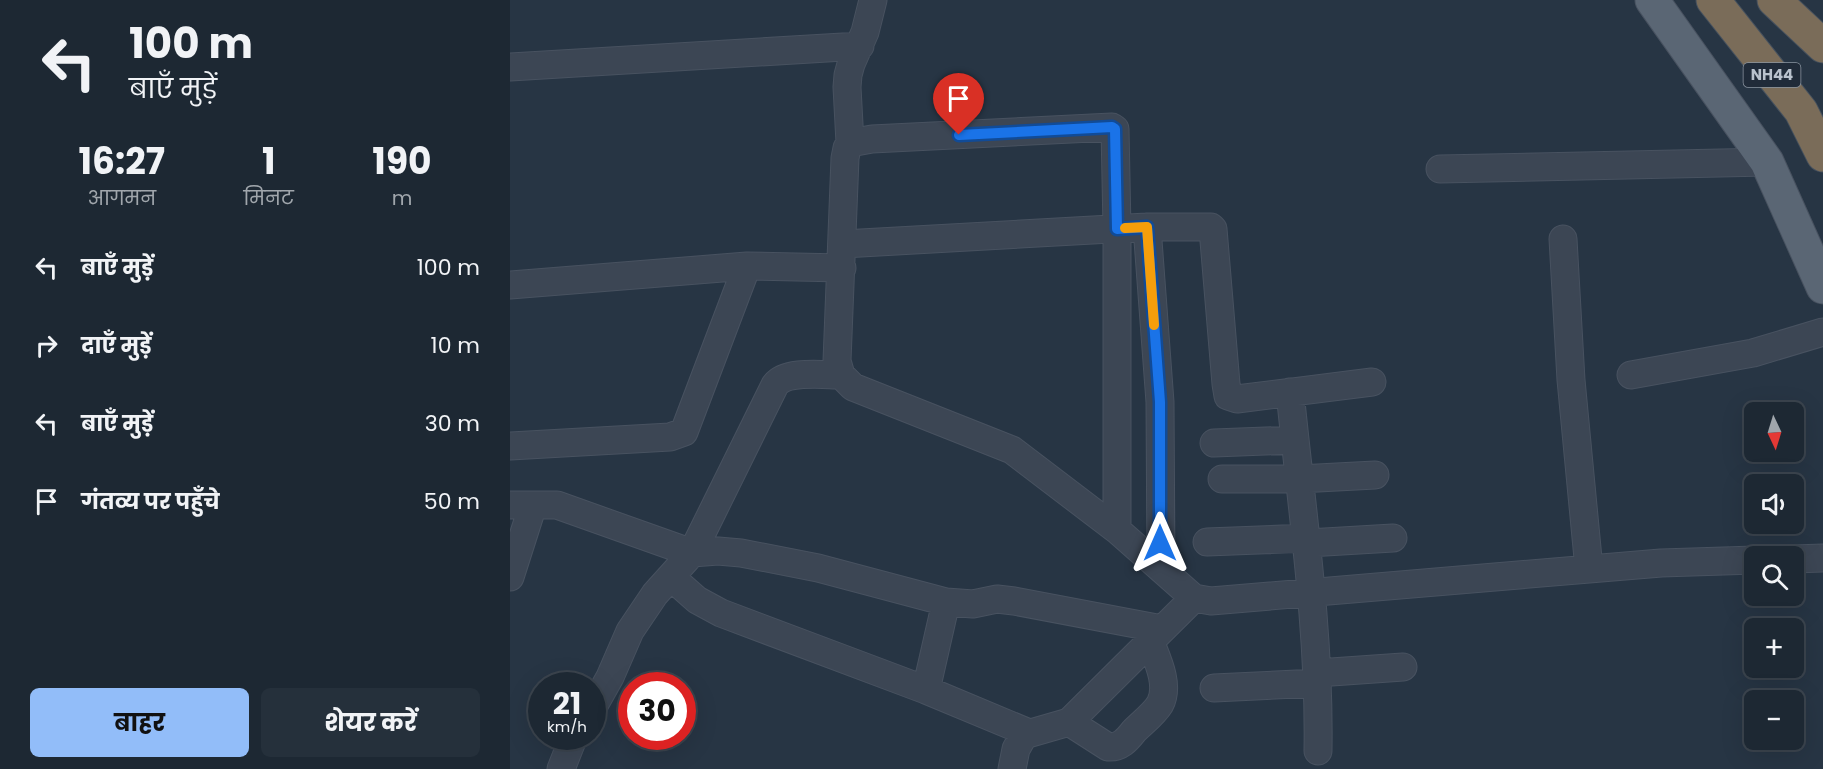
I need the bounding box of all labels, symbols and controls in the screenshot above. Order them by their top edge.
text: 100 m [129,14,253,73]
icon: left [30,24,108,102]
road number: NH44 [1744,63,1800,87]
text: बाएँ मुड़ें [129,70,217,107]
pin [933,73,984,135]
icon: arrive [942,82,975,115]
text: 16:27 [78,136,165,187]
text: 1 [262,136,275,187]
text: 190 [372,136,432,187]
text: आगमन [87,184,156,212]
text: मिनट [243,184,294,212]
text: m [392,184,412,212]
icon: left [30,251,63,284]
text: बाएँ मुड़ें [81,252,153,283]
text: 100 m [417,252,480,283]
icon: right [30,329,63,362]
text: दाएँ मुड़ें [81,330,152,361]
text: 10 m [431,330,480,361]
north arrow [1744,402,1804,462]
map controls [1744,402,1804,750]
icon: left [30,407,63,440]
text: बाएँ मुड़ें [81,408,153,439]
text: 30 m [425,408,480,439]
button: sound [1744,474,1804,534]
icon: arrive [30,485,63,518]
text: गंतव्य पर पहुँचे [81,486,220,517]
text: 50 m [424,486,480,517]
position arrow [1128,511,1192,575]
button: search [1744,546,1804,606]
button: + [1744,618,1804,678]
speed limit sign: 30 [618,672,696,750]
text: 21 [553,682,581,725]
button: बाहर [30,688,249,757]
button: शेयर करें [261,688,480,757]
button: − [1744,690,1804,750]
text: km/h [547,716,587,737]

